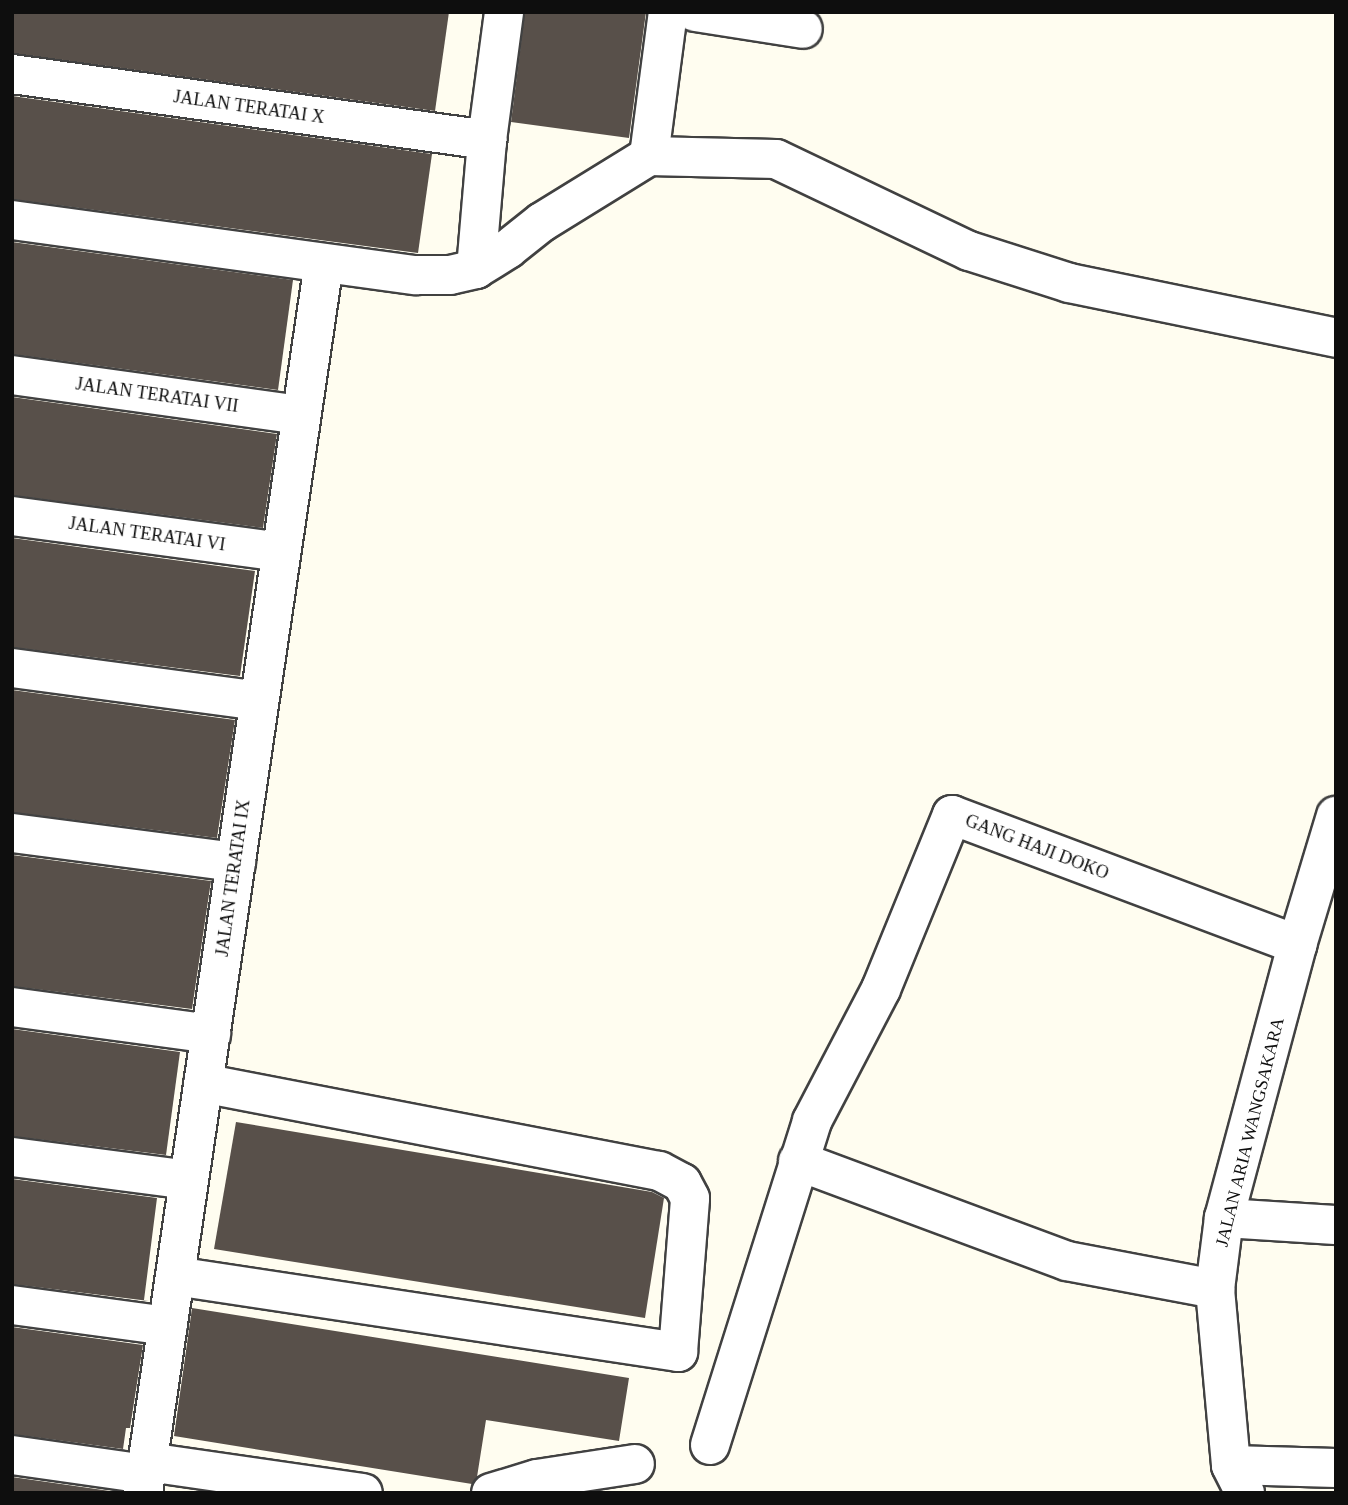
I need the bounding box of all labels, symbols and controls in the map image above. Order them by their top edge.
street label: JALAN TERATAI X [172,86,326,128]
street label: JALAN TERATAI VII [74,373,240,417]
street label: JALAN TERATAI VI [67,512,227,556]
street label: JALAN TERATAI IX [211,798,255,958]
street label: GANG HAJI DOKO [962,810,1112,884]
street label: JALAN ARIA WANGSAKARA [1211,1014,1289,1250]

